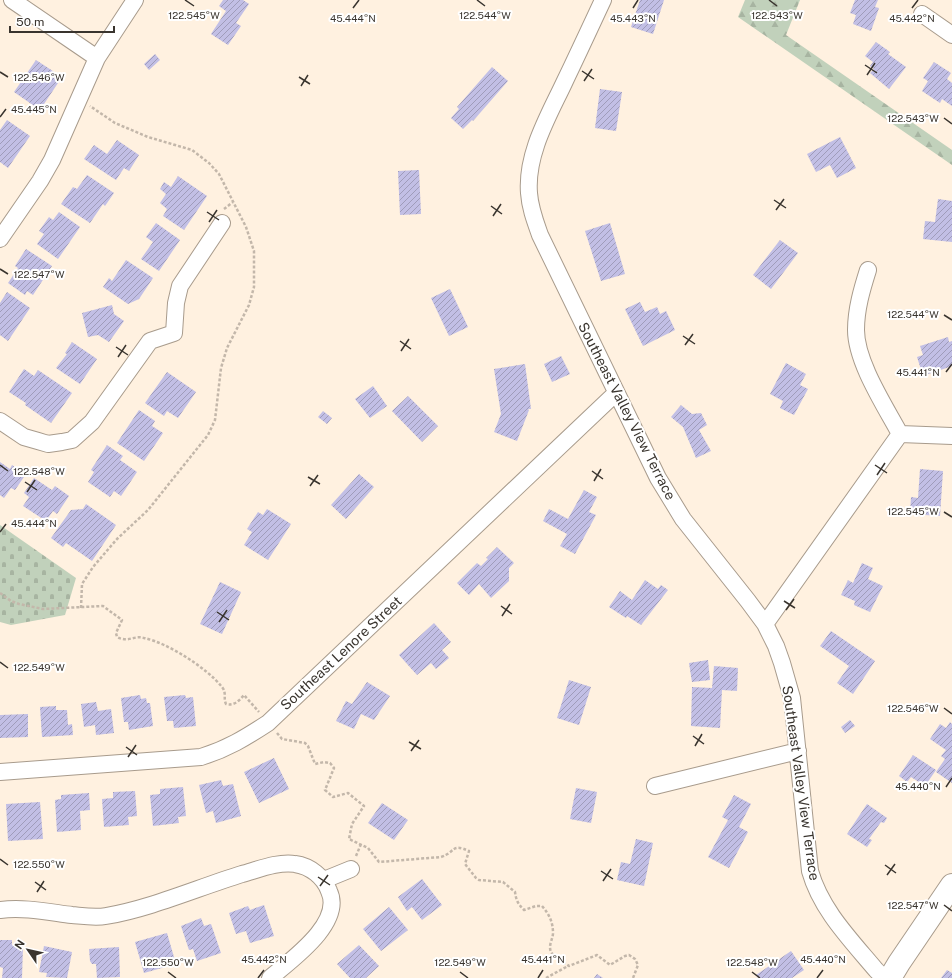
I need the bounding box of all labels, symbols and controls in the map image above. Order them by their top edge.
scale bar [10,8,114,34]
text: 122.545°W [168,9,220,21]
text: 122.544°W [459,9,511,21]
text: 122.543°W [751,9,803,21]
text: 45.444°N [330,12,376,24]
text: 45.443°N [610,12,656,24]
text: 45.442°N [889,12,935,24]
text: 50 m [16,15,44,29]
text: 122.546°W [13,71,65,83]
text: 45.445°N [11,103,57,115]
text: 122.543°W [887,112,939,124]
text: 122.547°W [13,268,65,280]
text: 122.544°W [887,308,939,320]
street label: Southeast Valley View Terrace [575,320,679,502]
text: 45.441°N [896,366,940,378]
text: 122.548°W [13,465,65,477]
text: 122.545°W [887,505,939,517]
text: 45.444°N [11,517,57,529]
street label: Southeast Lenore Street [277,593,405,713]
text: 122.549°W [13,661,65,673]
street label: Southeast Valley View Terrace [779,684,823,882]
text: 122.546°W [887,702,939,714]
text: 45.440°N [895,780,941,792]
text: 122.550°W [13,858,65,870]
text: 122.547°W [887,899,939,911]
north arrow [8,930,48,970]
text: N [12,937,27,951]
text: 45.442°N [241,953,287,965]
text: 45.441°N [521,953,565,965]
text: 45.440°N [800,953,846,965]
text: 122.550°W [142,956,194,968]
text: 122.549°W [434,956,486,968]
text: 122.548°W [726,956,778,968]

